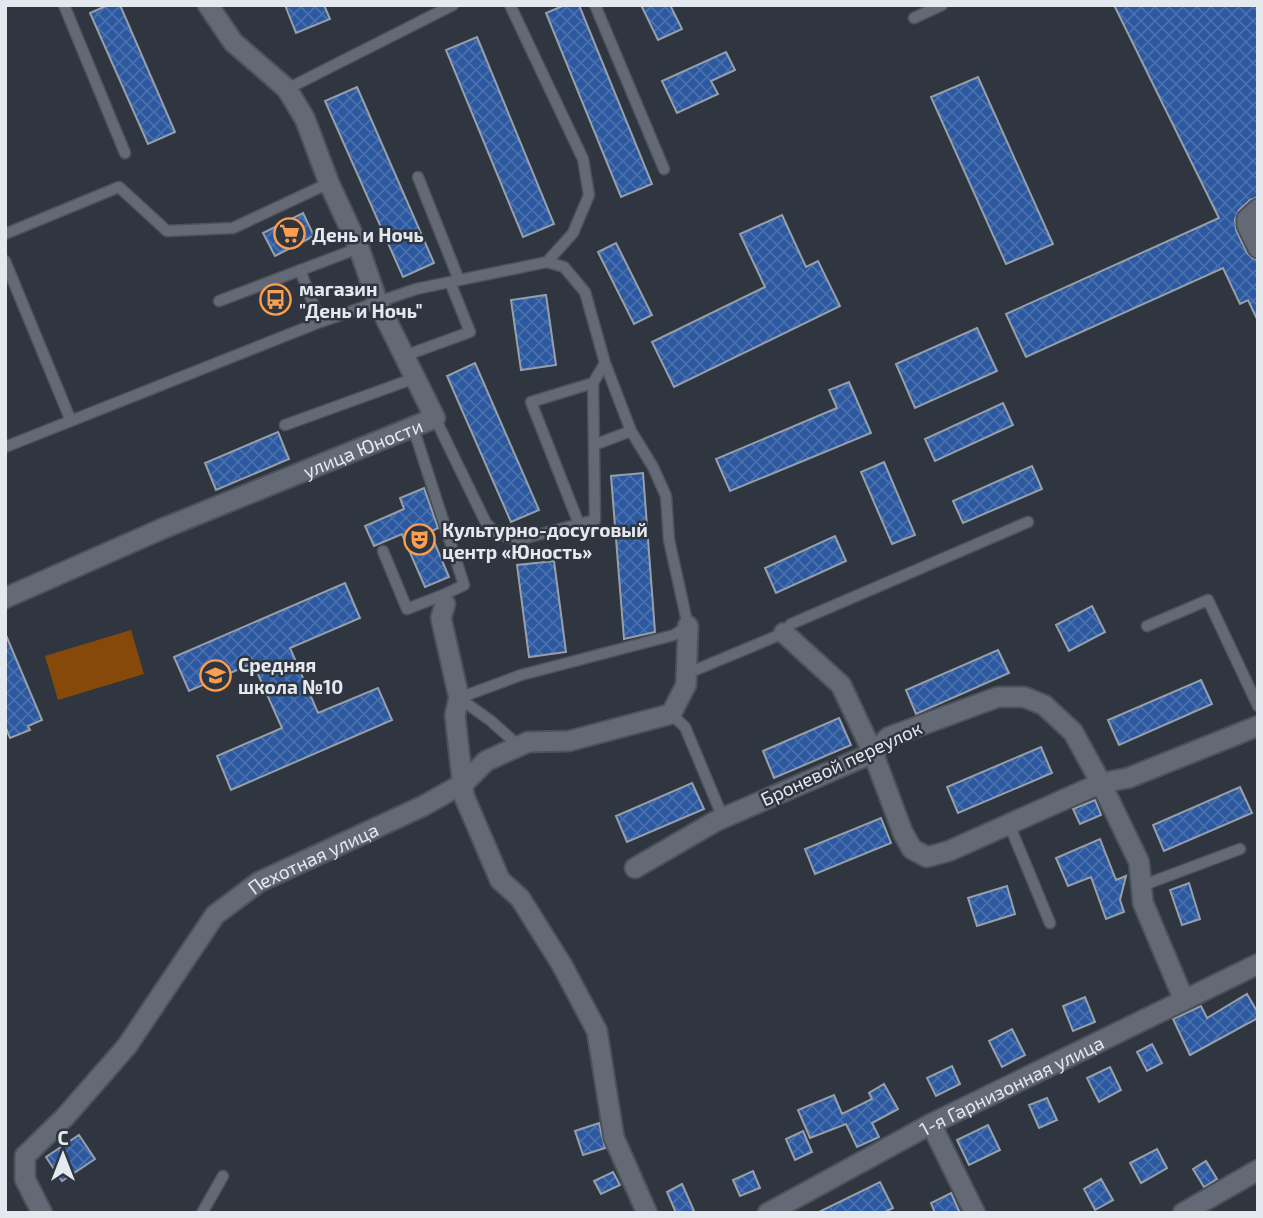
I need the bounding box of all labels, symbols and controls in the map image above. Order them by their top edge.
supermarket icon: День и Ночь [272,217,306,251]
place label: День и Ночь [312,223,424,246]
place label: магазин "День и Ночь" [299,277,423,322]
bus stop icon: магазин "День и Ночь" [259,282,293,316]
street label: улица Юности [300,413,426,483]
place label: Культурно-досуговый центр «Юность» [442,518,648,563]
theatre icon: Культурно-досуговый центр «Юность» [402,523,436,557]
place label: Средняя школа №10 [238,653,343,698]
school or university icon: Средняя школа №10 [198,658,232,692]
street label: Броневой переулок [757,716,926,811]
street label: Пехотная улица [243,817,382,898]
street label: 1-я Гарнизонная улица [915,1030,1107,1140]
north arrow [28,1120,98,1190]
text: С [57,1126,69,1149]

